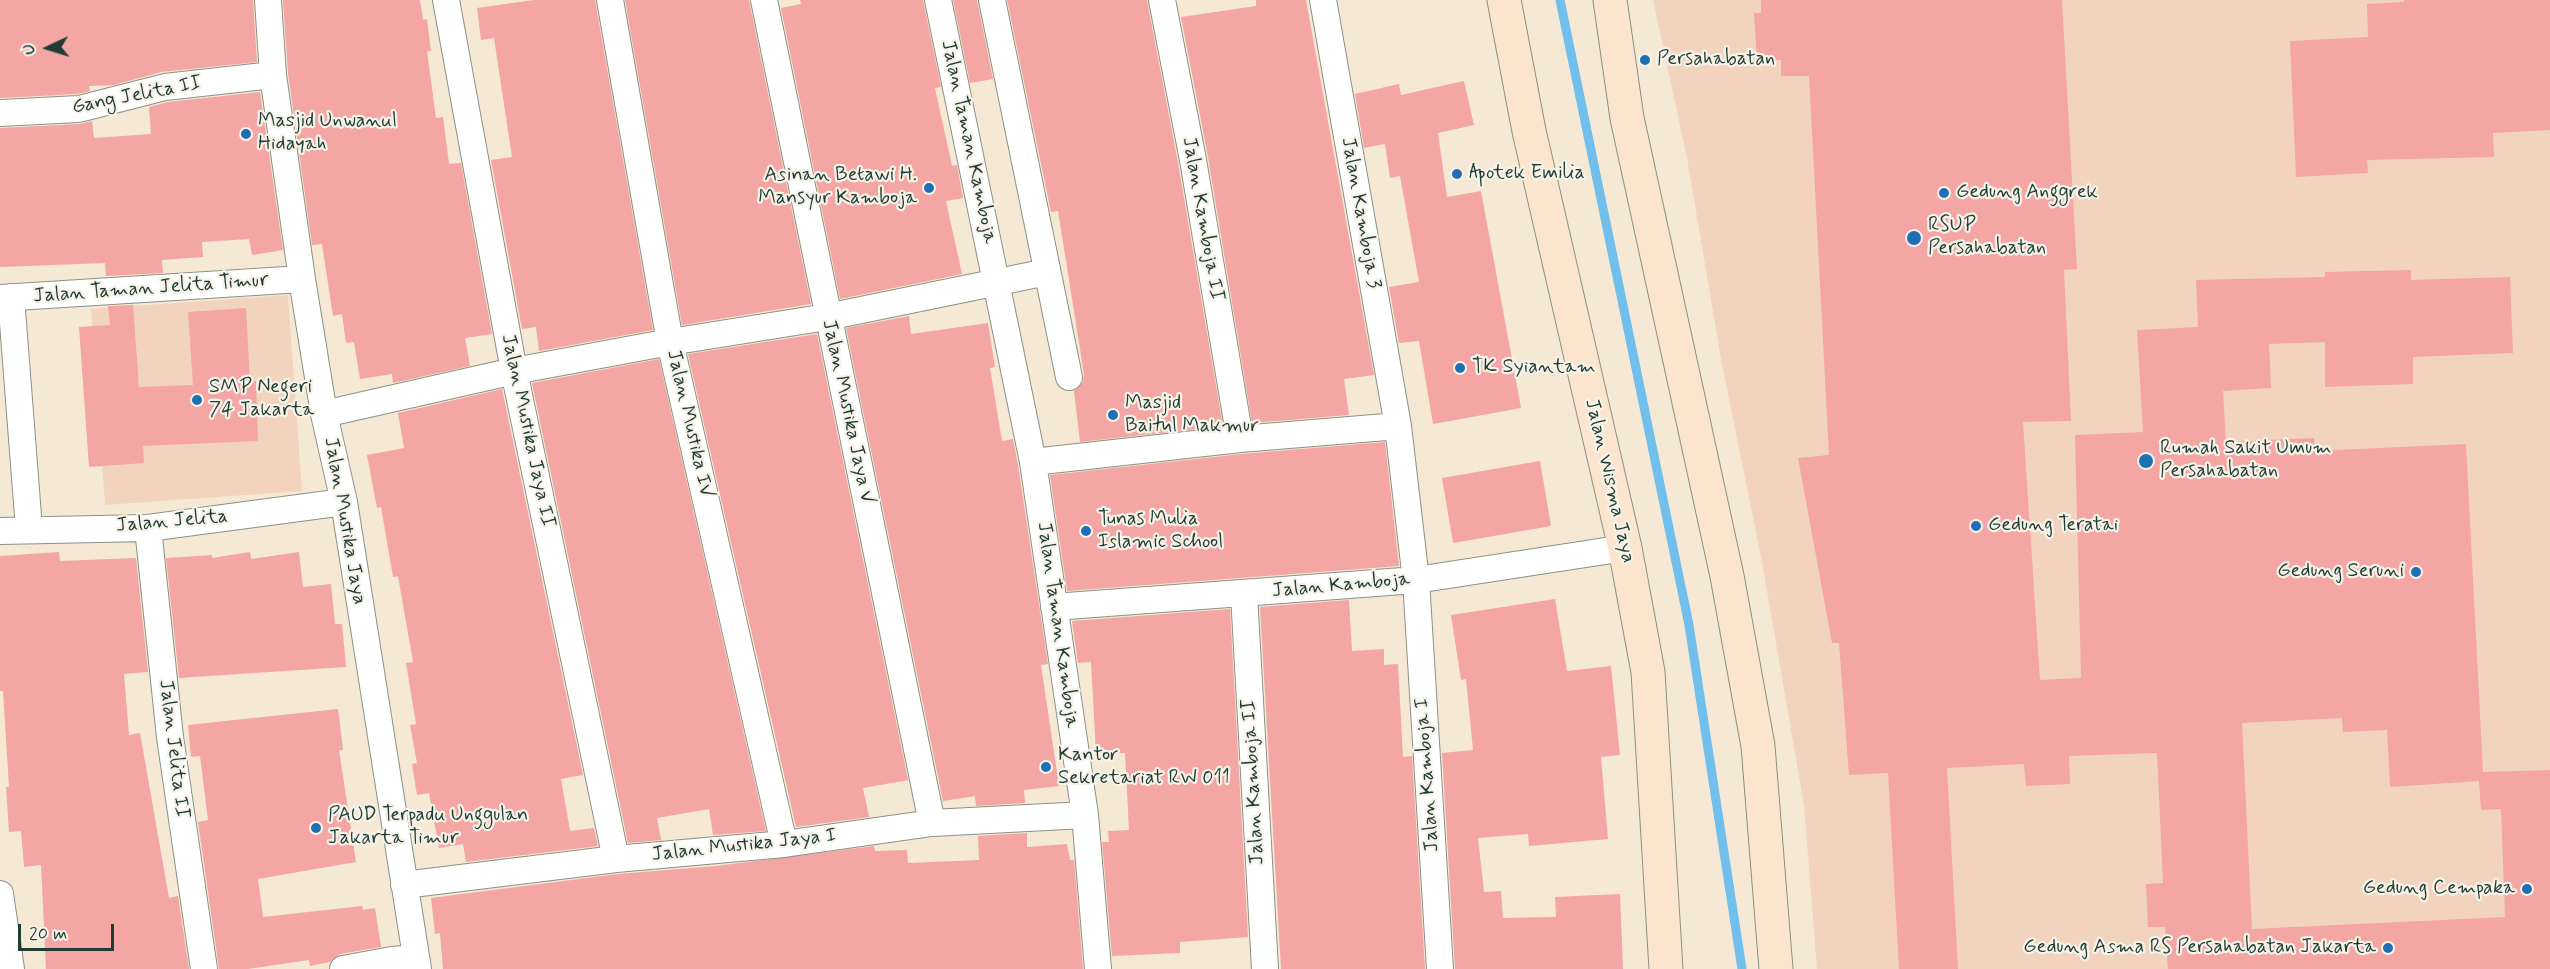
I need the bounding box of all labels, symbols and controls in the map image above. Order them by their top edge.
north arrow [18,18,78,78]
street label: Jalan Taman Kamboja [935,38,1001,246]
text: U [19,43,40,55]
place label: Persahabatan [1657,48,1775,72]
marker: Persahabatan [1638,53,1652,67]
street label: Gang Jelita II [70,72,204,120]
place label: Masjid Unwanul Hidayah [258,110,397,157]
marker: Masjid Unwanul Hidayah [239,127,253,141]
street label: Jalan Kamboja II [1176,135,1228,303]
street label: Jalan Kamboja 3 [1335,136,1385,290]
place label: Apotek Emilia [1469,162,1585,186]
place label: Asinan Betawi H. Mansyur Kamboja [758,164,917,211]
marker: Apotek Emilia [1450,167,1464,181]
marker: Asinan Betawi H. Mansyur Kamboja [922,181,936,195]
place label: Gedung Anggrek [1956,181,2098,205]
marker: Gedung Anggrek [1937,186,1951,200]
place label: RSUP Persahabatan [1928,214,2046,261]
marker: RSUP Persahabatan [1905,229,1923,247]
street label: Jalan Taman Jelita Timur [32,269,270,309]
street label: Jalan Mustika Jaya V [816,318,878,506]
street label: Jalan Mustika Jaya II [495,332,559,530]
street label: Jalan Mustika IV [660,348,718,500]
place label: TK Syiantam [1472,356,1595,380]
marker: TK Syiantam [1453,361,1467,375]
place label: SMP Negeri 74 Jakarta [209,376,314,423]
place label: Masjid Baitul Makmur [1125,392,1259,439]
marker: SMP Negeri 74 Jakarta [190,393,204,407]
street label: Jalan Wisma Jaya [1578,397,1640,565]
marker: Masjid Baitul Makmur [1106,408,1120,422]
street label: Jalan Mustika Jaya [317,435,371,607]
place label: Rumah Sakit Umum Persahabatan [2160,437,2331,484]
marker: Rumah Sakit Umum Persahabatan [2137,452,2155,470]
street label: Jalan Jelita [115,505,229,539]
place label: Tunas Mulia Islamic School [1098,508,1223,555]
place label: Gedung Teratai [1988,514,2118,538]
marker: Gedung Teratai [1969,519,1983,533]
street label: Jalan Taman Kamboja [1031,521,1083,729]
marker: Tunas Mulia Islamic School [1079,524,1093,538]
place label: Gedung Seruni [2277,560,2404,584]
marker: Gedung Seruni [2409,565,2423,579]
street label: Jalan Kamboja [1271,568,1411,604]
street label: Jalan Jelita II [153,678,193,820]
street label: Jalan Kamboja I [1411,697,1445,853]
street label: Jalan Kamboja II [1238,698,1270,866]
place label: Kantor Sekretariat RW 011 [1058,744,1230,791]
marker: Kantor Sekretariat RW 011 [1039,760,1053,774]
place label: PAUD Terpadu Unggulan Jakarta Timur [328,804,528,851]
marker: PAUD Terpadu Unggulan Jakarta Timur [309,821,323,835]
street label: Jalan Mustika Jaya I [650,824,838,868]
place label: Gedung Cempaka [2363,877,2515,901]
marker: Gedung Cempaka [2520,882,2534,896]
scale bar [21,912,117,950]
text: 20 m [29,922,67,946]
place label: Gedung Asma RS Persahabatan Jakarta [2023,936,2376,960]
marker: Gedung Asma RS Persahabatan Jakarta [2381,941,2395,955]

